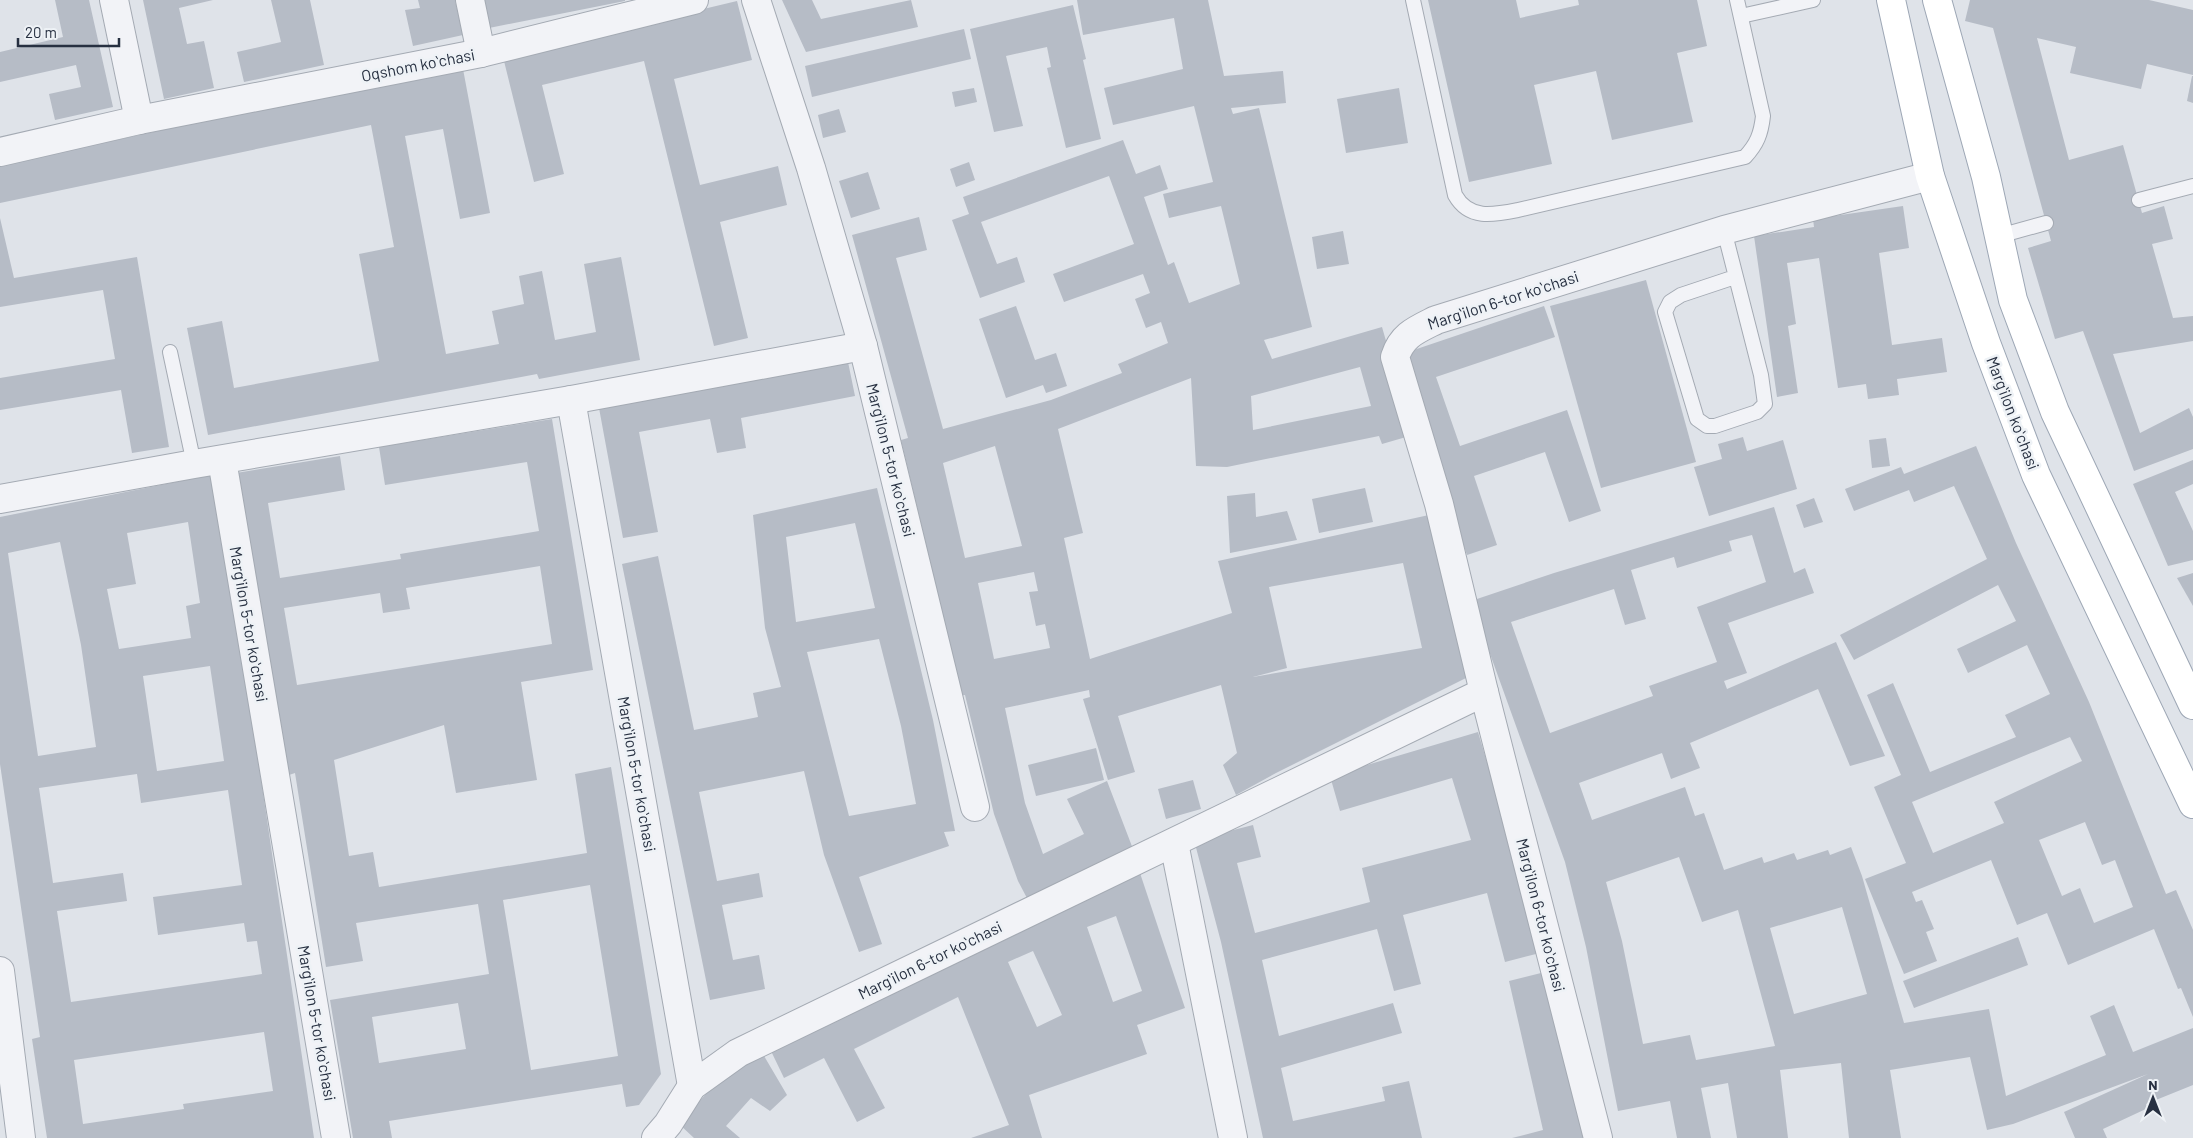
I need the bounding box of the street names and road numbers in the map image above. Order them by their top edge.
street label: Oqshom koʻchasi [359,44,476,85]
street label: Margʻilon 6-tor koʻchasi [1425,266,1581,333]
street label: Margʻilon koʻchasi [1983,353,2044,472]
street label: Margʻilon 5-tor koʻchasi [863,381,920,539]
street label: Margʻilon 5-tor koʻchasi [226,545,273,703]
street label: Margʻilon 5-tor koʻchasi [614,695,661,853]
street label: Margʻilon 6-tor koʻchasi [1513,836,1570,994]
street label: Margʻilon 6-tor koʻchasi [855,916,1005,1003]
street label: Margʻilon 5-tor koʻchasi [294,944,341,1102]

